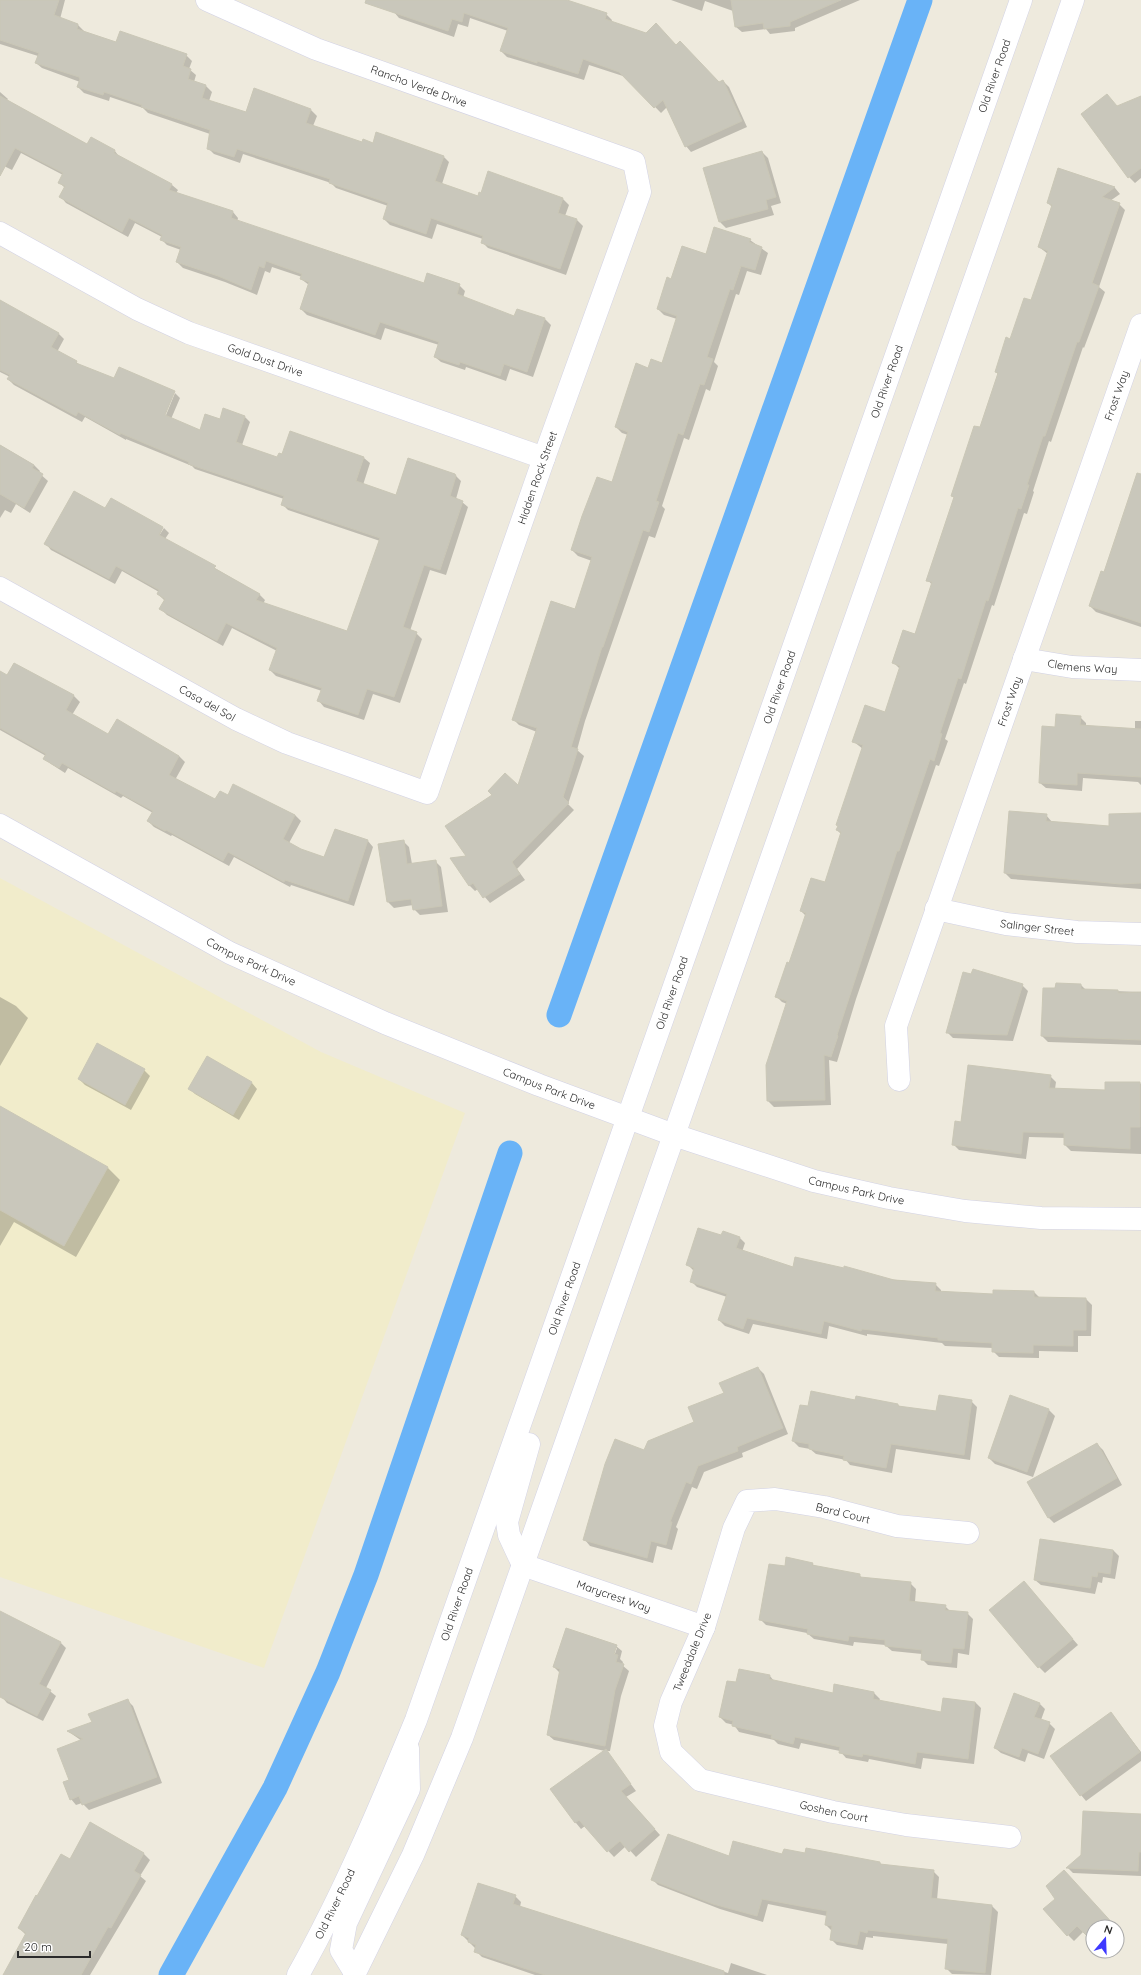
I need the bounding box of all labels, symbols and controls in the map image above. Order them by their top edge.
street label: Old River Road [975,37,1014,114]
street label: Rancho Verde Drive [369,62,469,110]
street label: Gold Dust Drive [226,340,305,380]
street label: Old River Road [867,343,906,420]
street label: Frost Way [1101,369,1132,422]
street label: Hidden Rock Street [514,429,560,526]
street label: Old River Road [760,649,799,726]
street label: Clemens Way [1046,656,1118,676]
street label: Frost Way [994,674,1025,728]
street label: Casa del Sol [176,682,238,724]
street label: Salinger Street [999,916,1075,939]
street label: Campus Park Drive [204,934,298,989]
street label: Old River Road [652,954,691,1031]
street label: Campus Park Drive [501,1064,597,1112]
street label: Campus Park Drive [807,1173,905,1207]
street label: Old River Road [545,1260,584,1337]
street label: Bard Court [814,1499,872,1527]
street label: Old River Road [437,1566,476,1643]
street label: Marycrest Way [575,1577,653,1615]
street label: Tweeddale Drive [670,1610,714,1694]
street label: Goshen Court [798,1797,869,1825]
street label: Old River Road [312,1866,358,1942]
north arrow [1085,1919,1125,1959]
text: N [1102,1922,1114,1937]
scale bar [18,1933,90,1959]
text: 20 m [24,1939,52,1954]

